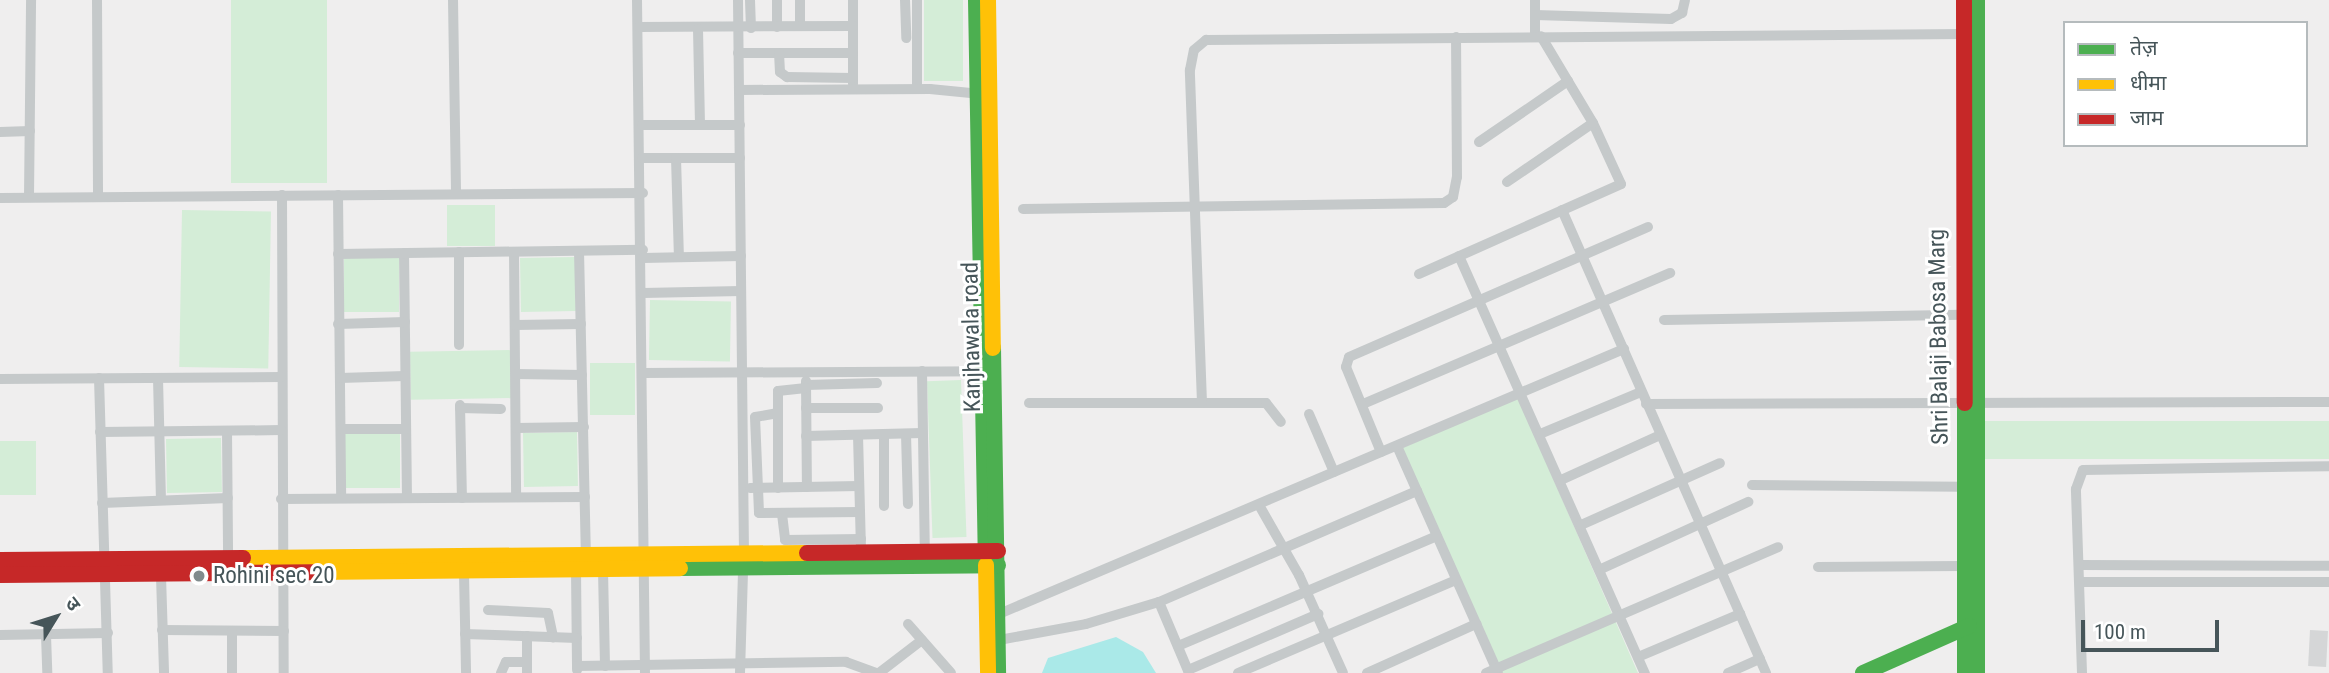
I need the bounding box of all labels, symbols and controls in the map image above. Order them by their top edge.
legend [2063,21,2308,147]
text: तेज़ [2130,36,2158,60]
text: धीमा [2130,71,2166,95]
text: जाम [2130,106,2164,130]
street label: Shri Balaji Babosa Marg [1923,229,1955,445]
street label: Kanjhawala road [957,262,987,412]
place label: Rohini sec 20 [213,562,335,590]
marker: Rohini sec 20 [191,568,207,584]
north arrow [21,582,91,652]
text: उ [60,592,85,615]
scale bar [2084,606,2222,650]
text: 100 m [2094,620,2146,644]

